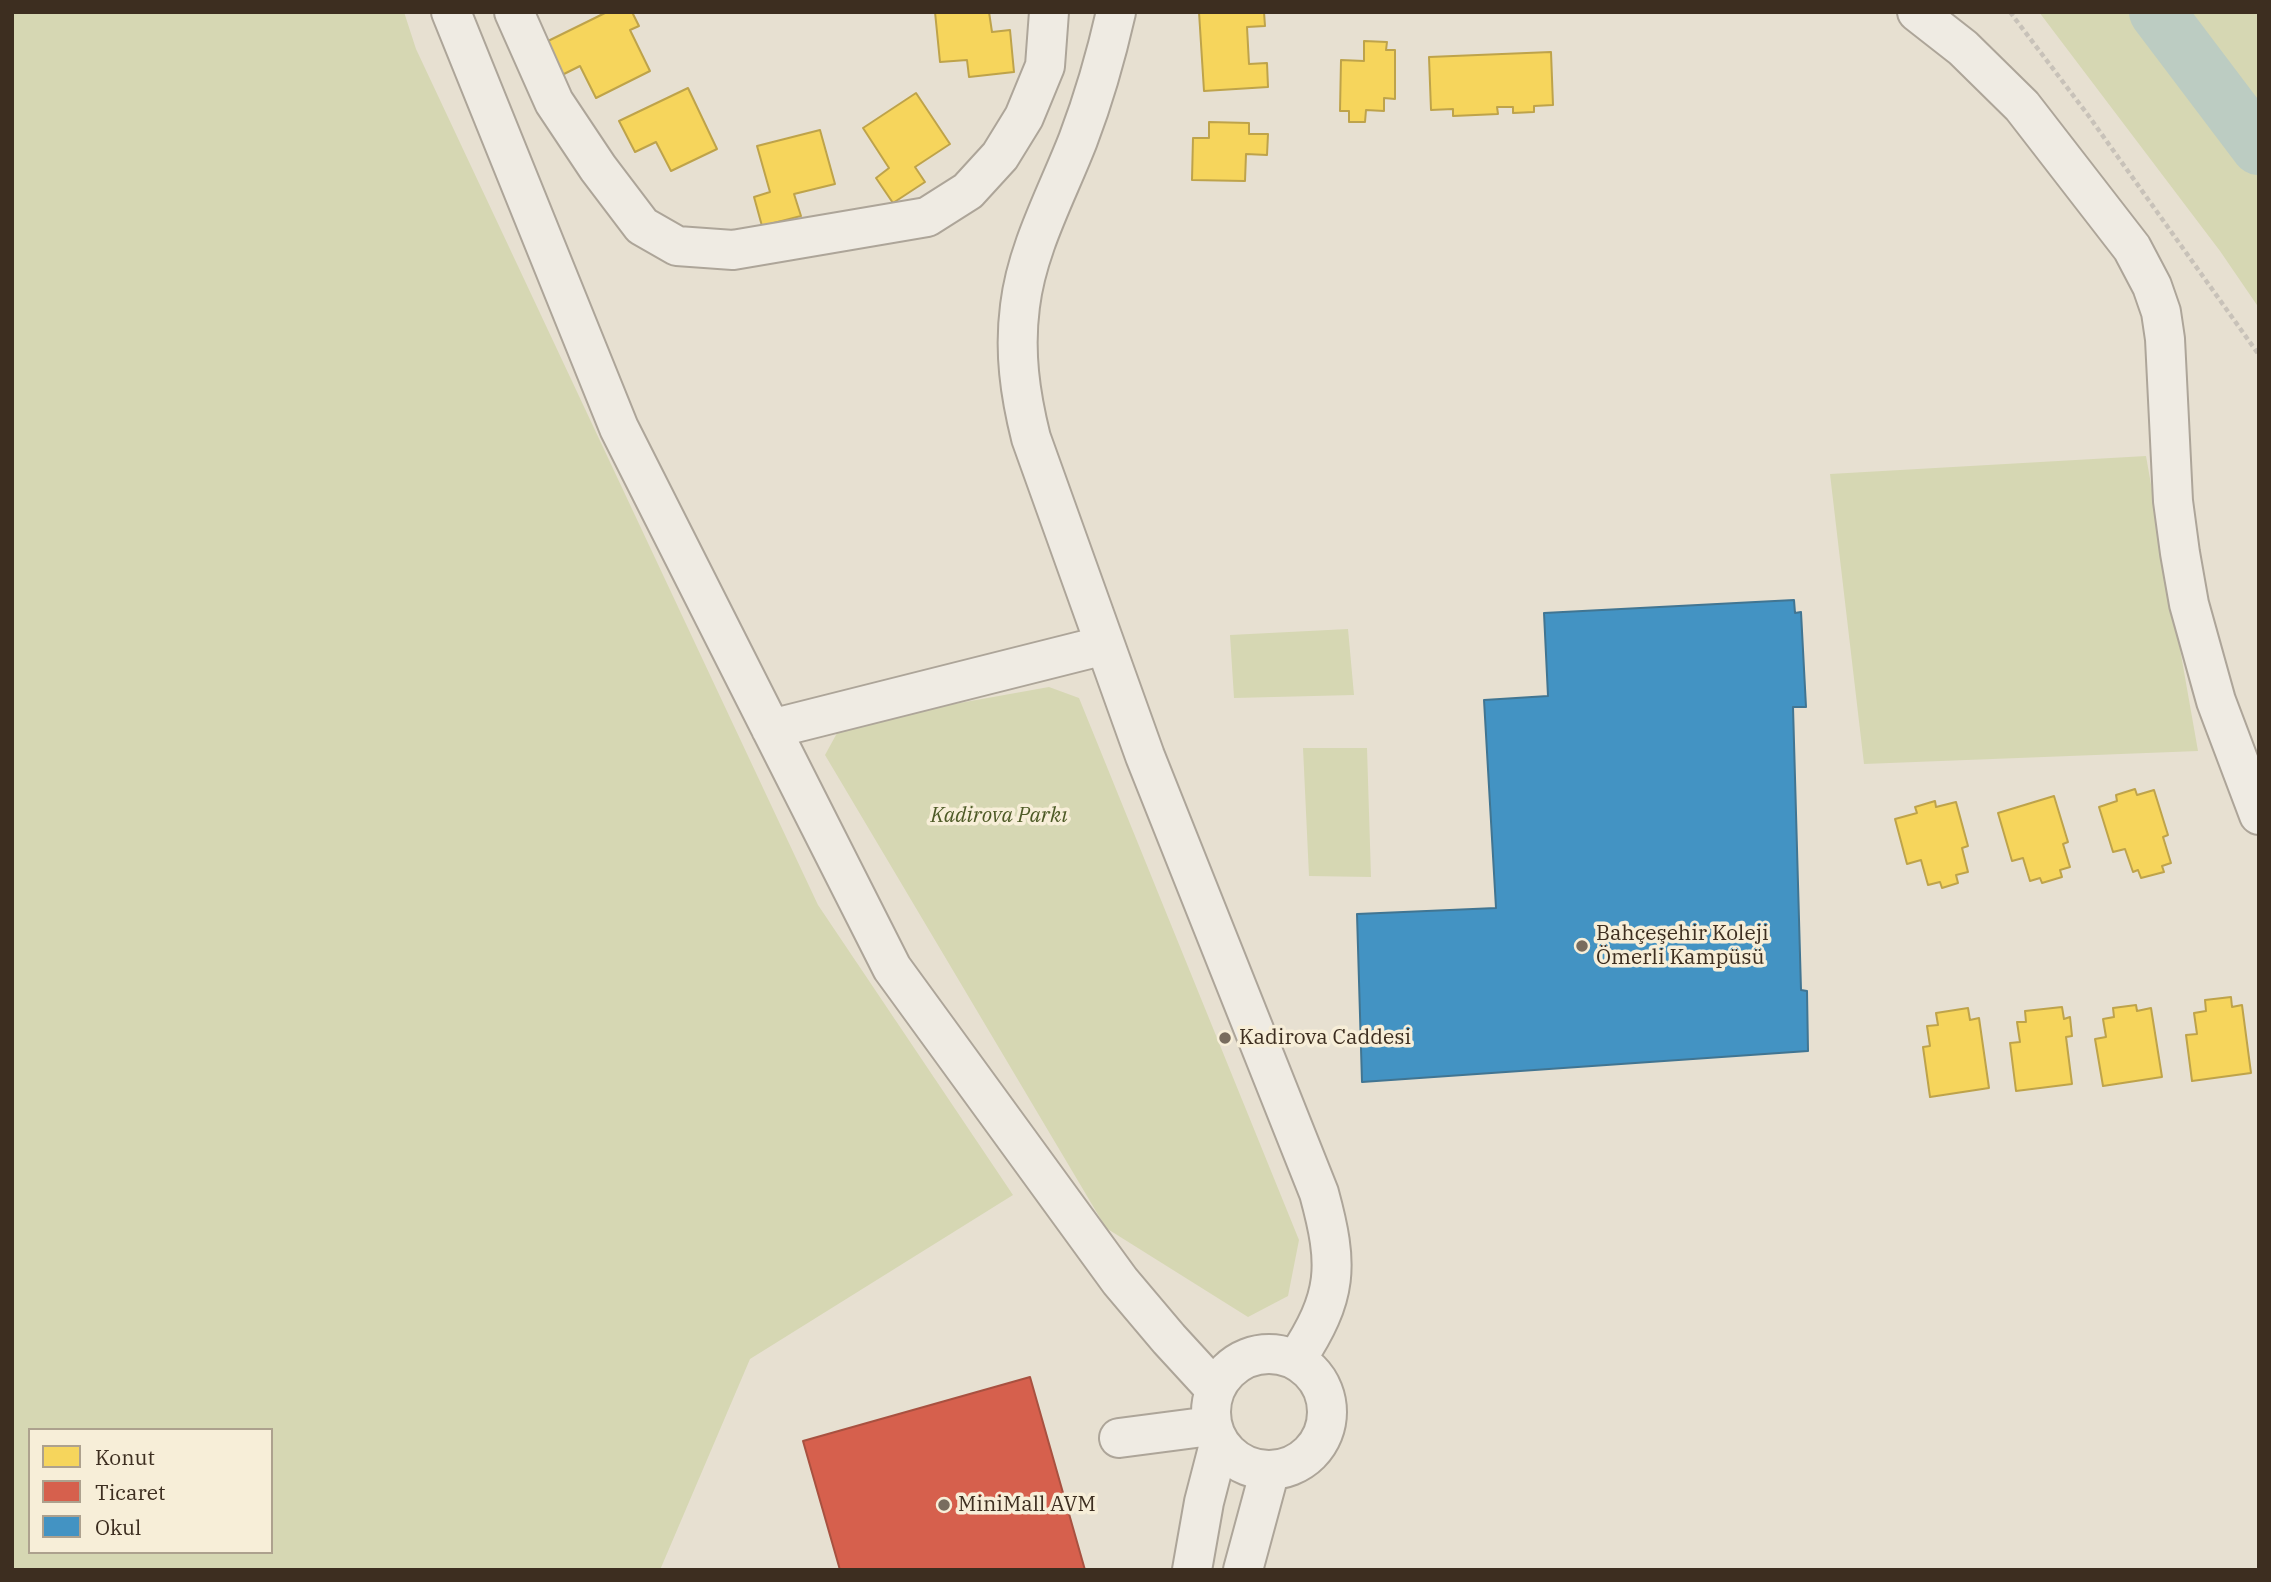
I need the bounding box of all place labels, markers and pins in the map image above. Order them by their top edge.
place label: Bahçeşehir Koleji Ömerli Kampüsü [1596,921,1769,971]
marker: Bahçeşehir Koleji Ömerli Kampüsü [1574,938,1590,954]
place label: Kadirova Caddesi [1239,1025,1411,1051]
marker: Kadirova Caddesi [1217,1030,1233,1046]
place label: MiniMall AVM [958,1492,1096,1518]
marker: MiniMall AVM [936,1497,952,1513]

